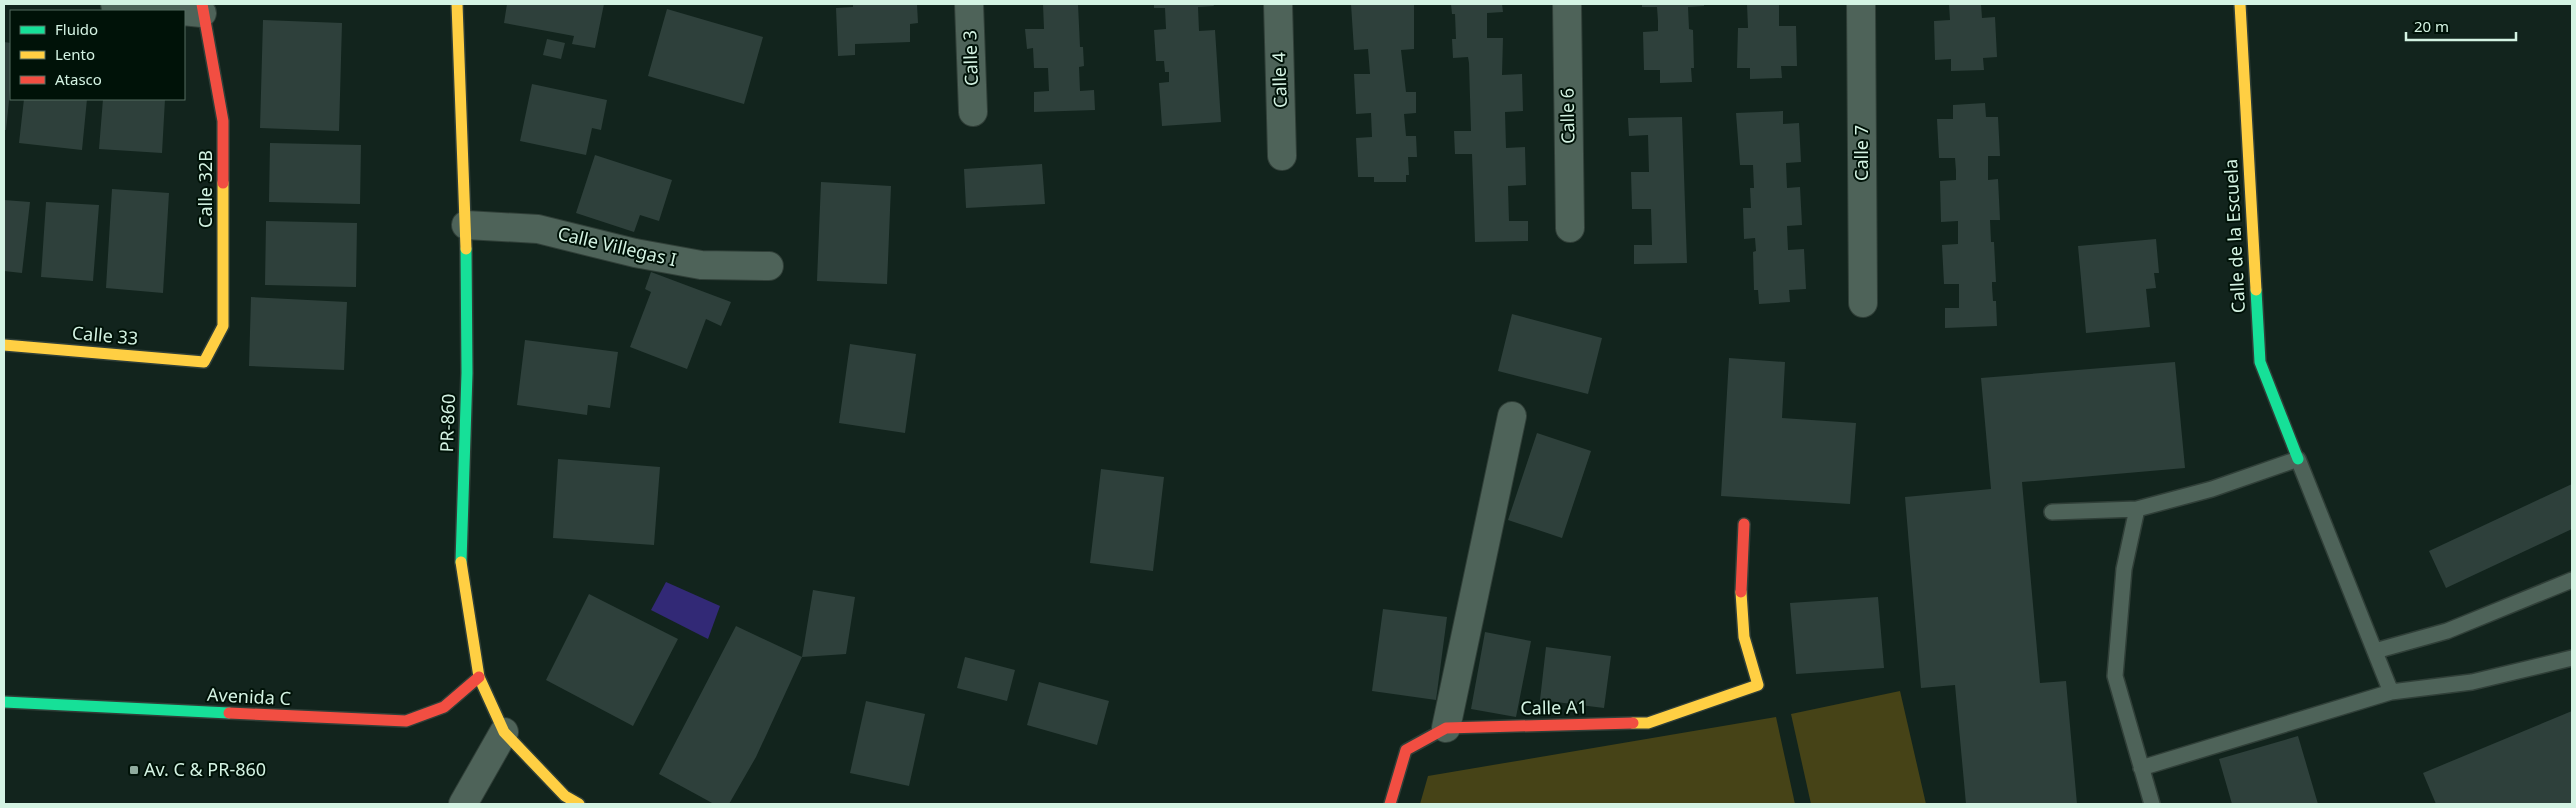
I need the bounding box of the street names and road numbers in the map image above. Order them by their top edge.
street label: Calle 3 [957,30,983,86]
street label: Calle 4 [1266,52,1292,108]
street label: Calle 6 [1555,88,1579,144]
street label: Calle 7 [1849,125,1873,181]
street label: Calle 32B [193,150,217,228]
street label: Calle de la Escuela [2218,158,2250,314]
street label: Calle Villegas I [556,221,679,271]
street label: Calle 33 [71,320,139,350]
street label: PR-860 [434,393,460,453]
street label: Avenida C [207,682,292,710]
street label: Calle A1 [1520,694,1588,720]

